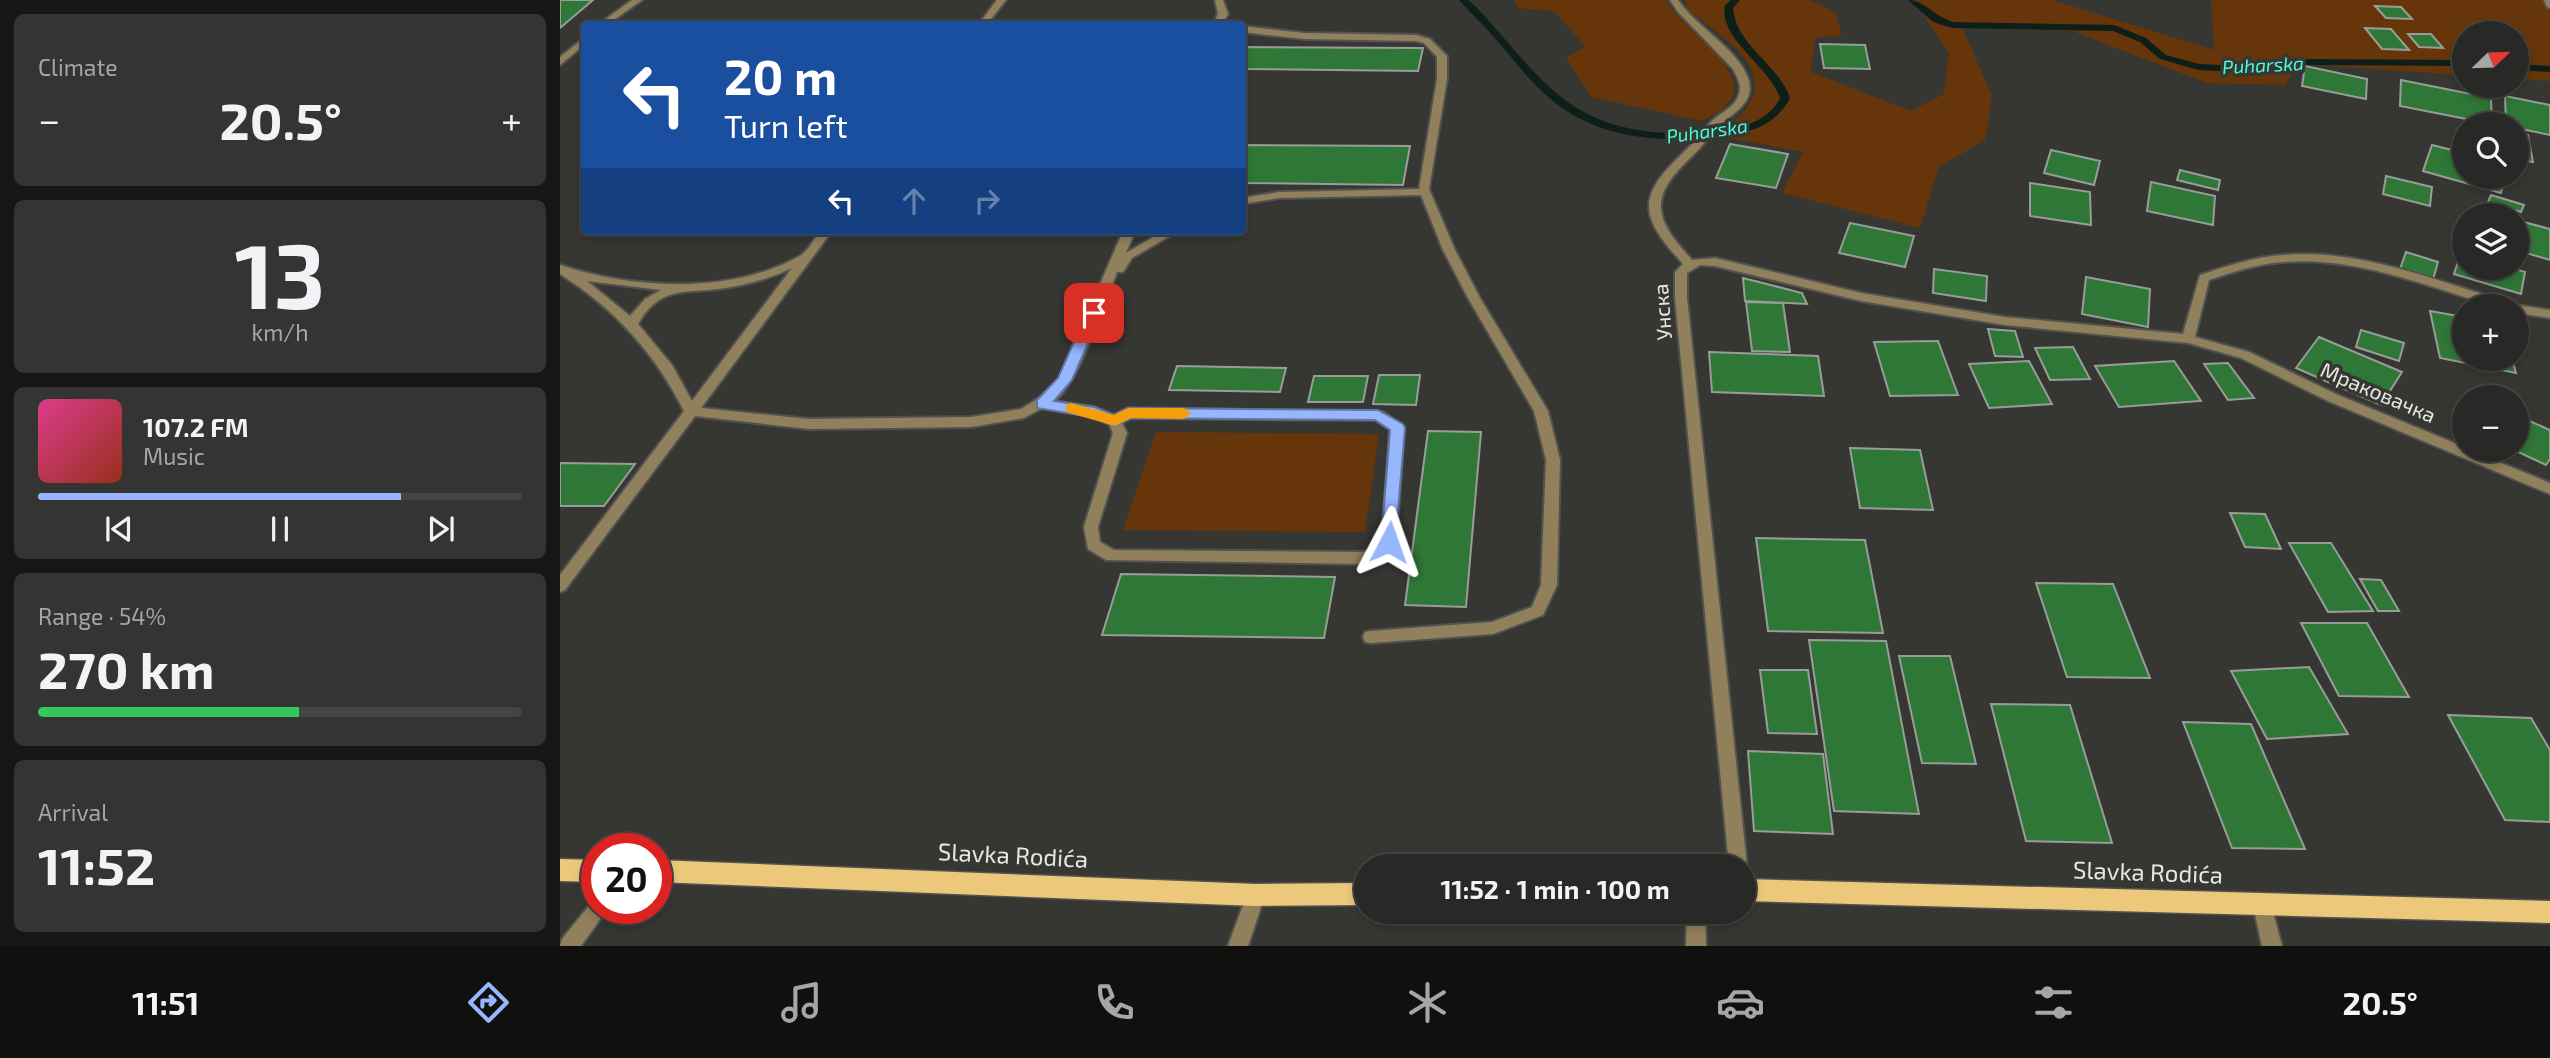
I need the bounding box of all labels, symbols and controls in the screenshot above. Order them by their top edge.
north arrow [2452,21,2529,98]
map controls [2452,21,2529,462]
text: 20 m [724,46,837,105]
icon: left [609,49,700,140]
water label: Puharska [2222,51,2304,78]
text: Climate [38,53,118,81]
text: 20.5° [219,88,342,150]
text: − [38,96,60,142]
text: + [501,96,522,142]
text: Turn left [724,106,848,144]
button: search [2452,112,2529,189]
water label: Puharska [1665,113,1749,148]
icon: left [822,182,860,220]
icon: ahead [895,182,933,220]
icon: right [968,182,1006,220]
button: layers [2452,203,2529,280]
text: 13 [235,218,325,327]
pin [1064,283,1124,343]
street label: Унска [1647,283,1676,341]
icon: arrive [1075,294,1113,332]
button: + [2452,294,2529,371]
text: km/h [251,318,309,346]
street label: Мраковачка [2317,356,2440,427]
button: − [2452,385,2529,462]
text: 107.2 FM [143,411,249,442]
text: Music [143,442,205,470]
position arrow [1352,505,1426,579]
icon: previous [100,510,138,548]
icon: pause [261,510,299,548]
icon: next [422,510,460,548]
text: Range · 54% [38,602,166,630]
text: 270 km [38,637,215,699]
text: Arrival [38,798,108,826]
text: 11:52 [38,833,155,895]
speed limit sign: 20 [581,833,672,924]
street label: Slavka Rodića [937,836,1089,873]
street label: Slavka Rodića [2072,854,2224,889]
text: 11:52 · 1 min · 100 m [1440,873,1670,904]
icon: directions [464,978,513,1027]
icon: music [777,978,826,1027]
icon: phone [1090,978,1139,1027]
icon: climate [1403,978,1452,1027]
icon: car [1716,978,1765,1027]
icon: filters [2029,978,2078,1027]
text: 11:51 [132,983,199,1021]
text: 20.5° [2343,983,2418,1021]

